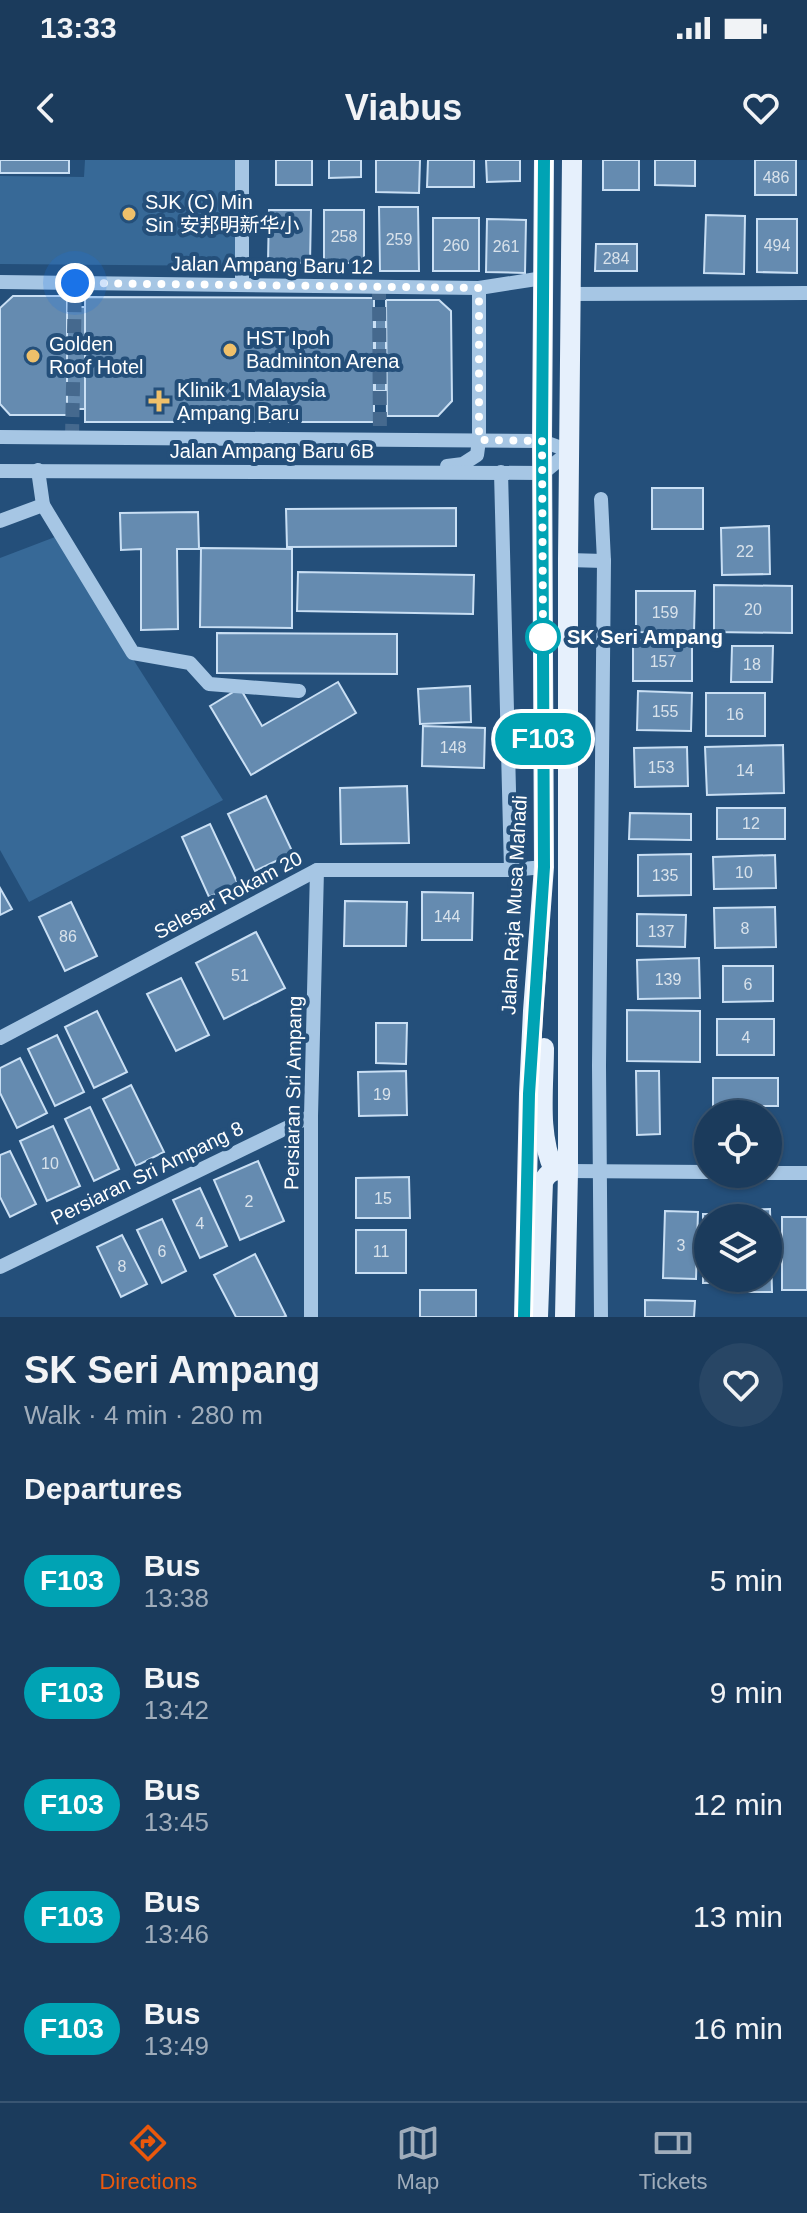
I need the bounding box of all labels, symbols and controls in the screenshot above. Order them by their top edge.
text: 13:33 [40,11,117,44]
icon: back [24,86,68,130]
icon: heart [739,86,783,130]
text: Viabus [345,87,462,128]
house number: 486 [763,169,789,186]
place label: SJK (C) Min Sin 安邦明新华小 [145,191,299,236]
marker: SJK (C) Min Sin 安邦明新华小 [120,205,138,223]
house number: 258 [331,228,357,245]
house number: 259 [386,231,412,248]
house number: 260 [443,237,469,254]
house number: 494 [764,237,790,254]
house number: 261 [493,238,519,255]
house number: 284 [603,250,629,267]
street label: Jalan Ampang Baru 12 [171,252,373,278]
your location [55,263,95,303]
place label: HST Ipoh Badminton Arena [246,327,400,372]
place label: Golden Roof Hotel [49,333,144,378]
marker: HST Ipoh Badminton Arena [221,341,239,359]
marker: Golden Roof Hotel [24,347,42,365]
place label: Klinik 1 Malaysia Ampang Baru [177,379,327,424]
marker: Klinik 1 Malaysia Ampang Baru [148,390,170,412]
street label: Jalan Ampang Baru 6B [170,440,374,462]
house number: 22 [736,543,754,560]
house number: 20 [744,601,762,618]
house number: 159 [652,604,678,621]
marker: SK Seri Ampang [526,620,560,654]
place label: SK Seri Ampang [567,626,723,648]
house number: 157 [650,653,676,670]
house number: 18 [743,656,761,673]
house number: 155 [652,703,678,720]
house number: 16 [726,706,744,723]
line badge: F103 [487,713,599,765]
text: F103 [511,723,575,754]
house number: 148 [440,739,466,756]
house number: 153 [648,759,674,776]
house number: 14 [736,762,754,779]
street label: Jalan Raja Musa Mahadi [497,795,531,1015]
house number: 12 [742,815,760,832]
street label: Selesar Rokam 20 [150,847,306,943]
house number: 10 [735,864,753,881]
house number: 135 [652,867,678,884]
house number: 144 [434,908,460,925]
house number: 8 [741,920,750,937]
house number: 137 [648,923,674,940]
house number: 86 [59,928,77,945]
house number: 51 [231,967,249,984]
house number: 139 [655,971,681,988]
house number: 6 [744,976,753,993]
street label: Persiaran Sri Ampang [280,996,306,1190]
house number: 4 [742,1029,751,1046]
house number: 19 [373,1086,391,1103]
map controls [694,1100,782,1292]
button: locate [694,1100,782,1188]
street label: Persiaran Sri Ampang 8 [47,1117,247,1229]
house number: 10 [41,1155,59,1172]
house number: 15 [374,1190,392,1207]
house number: 2 [245,1193,254,1210]
button: layers [694,1204,782,1292]
house number: 4 [196,1215,205,1232]
house number: 3 [677,1237,686,1254]
house number: 6 [158,1243,167,1260]
house number: 11 [373,1243,389,1260]
house number: 8 [118,1258,127,1275]
button: heart [699,1343,783,1427]
text: SK Seri Ampang [24,1349,320,1391]
text: Walk · 4 min · 280 m [24,1400,263,1430]
text: Departures [24,1472,182,1505]
text: Bus [144,1549,201,1582]
text: 5 min [710,1564,783,1597]
text: F103 [40,1565,104,1596]
text: 13:38 [144,1583,209,1613]
text: Bus [144,1661,201,1694]
text: 9 min [710,1676,783,1709]
text: F103 [40,1677,104,1708]
text: 13:42 [144,1695,209,1725]
text: Bus [144,1773,201,1806]
text: 12 min [693,1788,783,1821]
text: F103 [40,1789,104,1820]
text: 13:45 [144,1807,209,1837]
text: Bus [144,1885,201,1918]
text: 13 min [693,1900,783,1933]
text: F103 [40,1901,104,1932]
text: 13:46 [144,1919,209,1949]
text: Bus [144,1997,201,2030]
text: 16 min [693,2012,783,2045]
text: F103 [40,2013,104,2044]
text: 13:49 [144,2031,209,2061]
tab: Directions [99,2121,197,2195]
tab: Map [396,2121,440,2195]
tab: Tickets [639,2121,708,2195]

